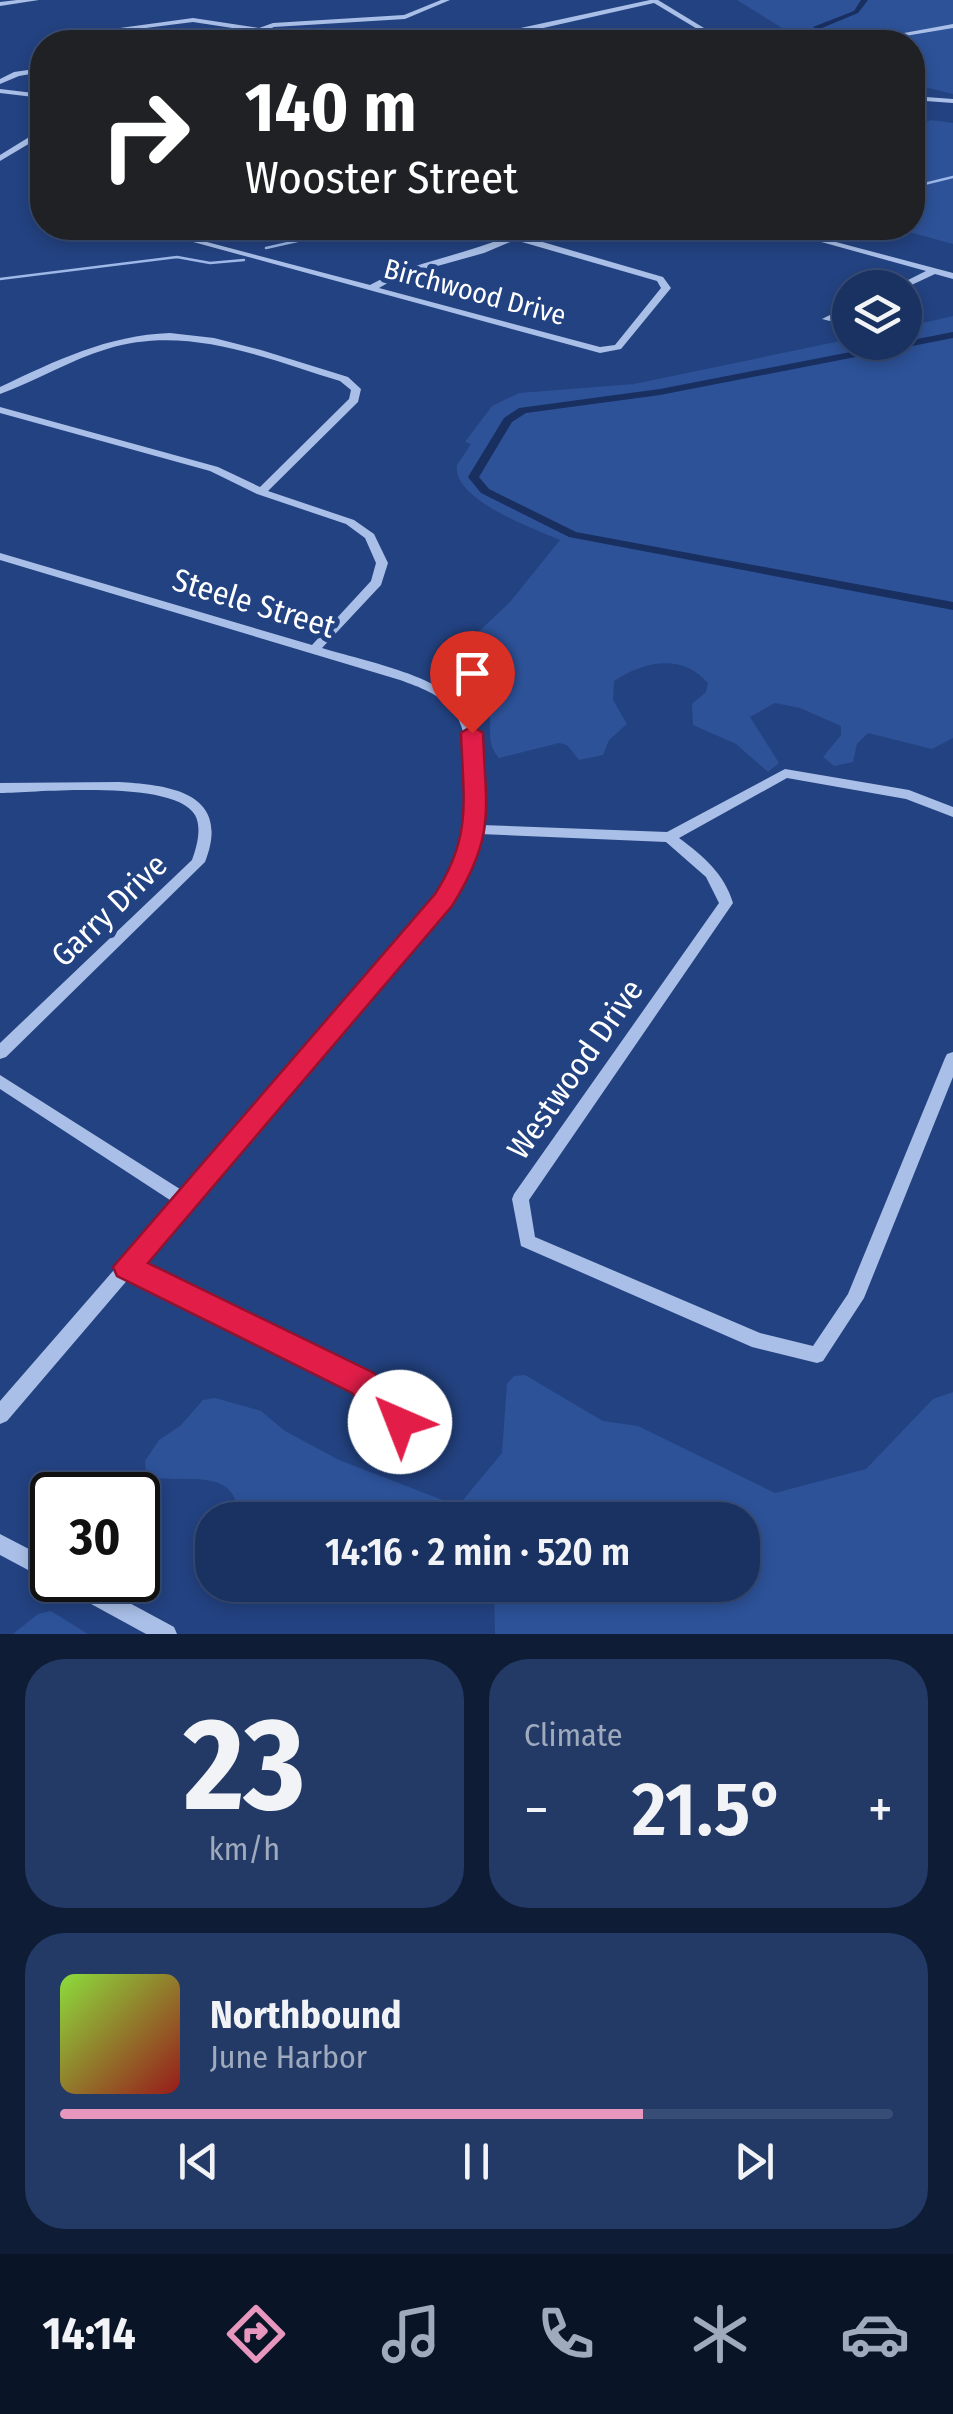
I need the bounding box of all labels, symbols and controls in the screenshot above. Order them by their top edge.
text: 140 m [245,66,417,150]
icon: right [80,70,210,200]
text: Wooster Street [245,151,518,205]
street label: Birchwood Drive [381,252,569,332]
map controls [832,270,922,360]
button: layers [832,270,922,360]
street label: Steele Street [168,560,340,646]
pin [430,631,515,734]
icon: arrive [445,646,500,701]
street label: Garry Drive [43,846,175,974]
street label: Westwood Drive [499,972,651,1166]
position arrow [348,1370,452,1474]
speed limit sign: 30 [30,1472,160,1602]
text: 14:16 · 2 min · 520 m [325,1529,630,1575]
text: 23 [184,1687,305,1843]
text: Climate [524,1716,623,1754]
text: 21.5° [632,1765,785,1855]
text: − [524,1777,549,1843]
text: + [868,1777,893,1843]
text: km/h [209,1830,280,1868]
text: Northbound [210,1992,402,2038]
text: June Harbor [210,2038,367,2076]
icon: previous [171,2134,226,2189]
icon: pause [449,2134,504,2189]
icon: next [727,2134,782,2189]
icon: directions [221,2299,291,2369]
icon: music [376,2299,446,2369]
icon: phone [531,2299,601,2369]
icon: climate [685,2299,755,2369]
icon: car [840,2299,910,2369]
text: 14:14 [42,2307,136,2361]

